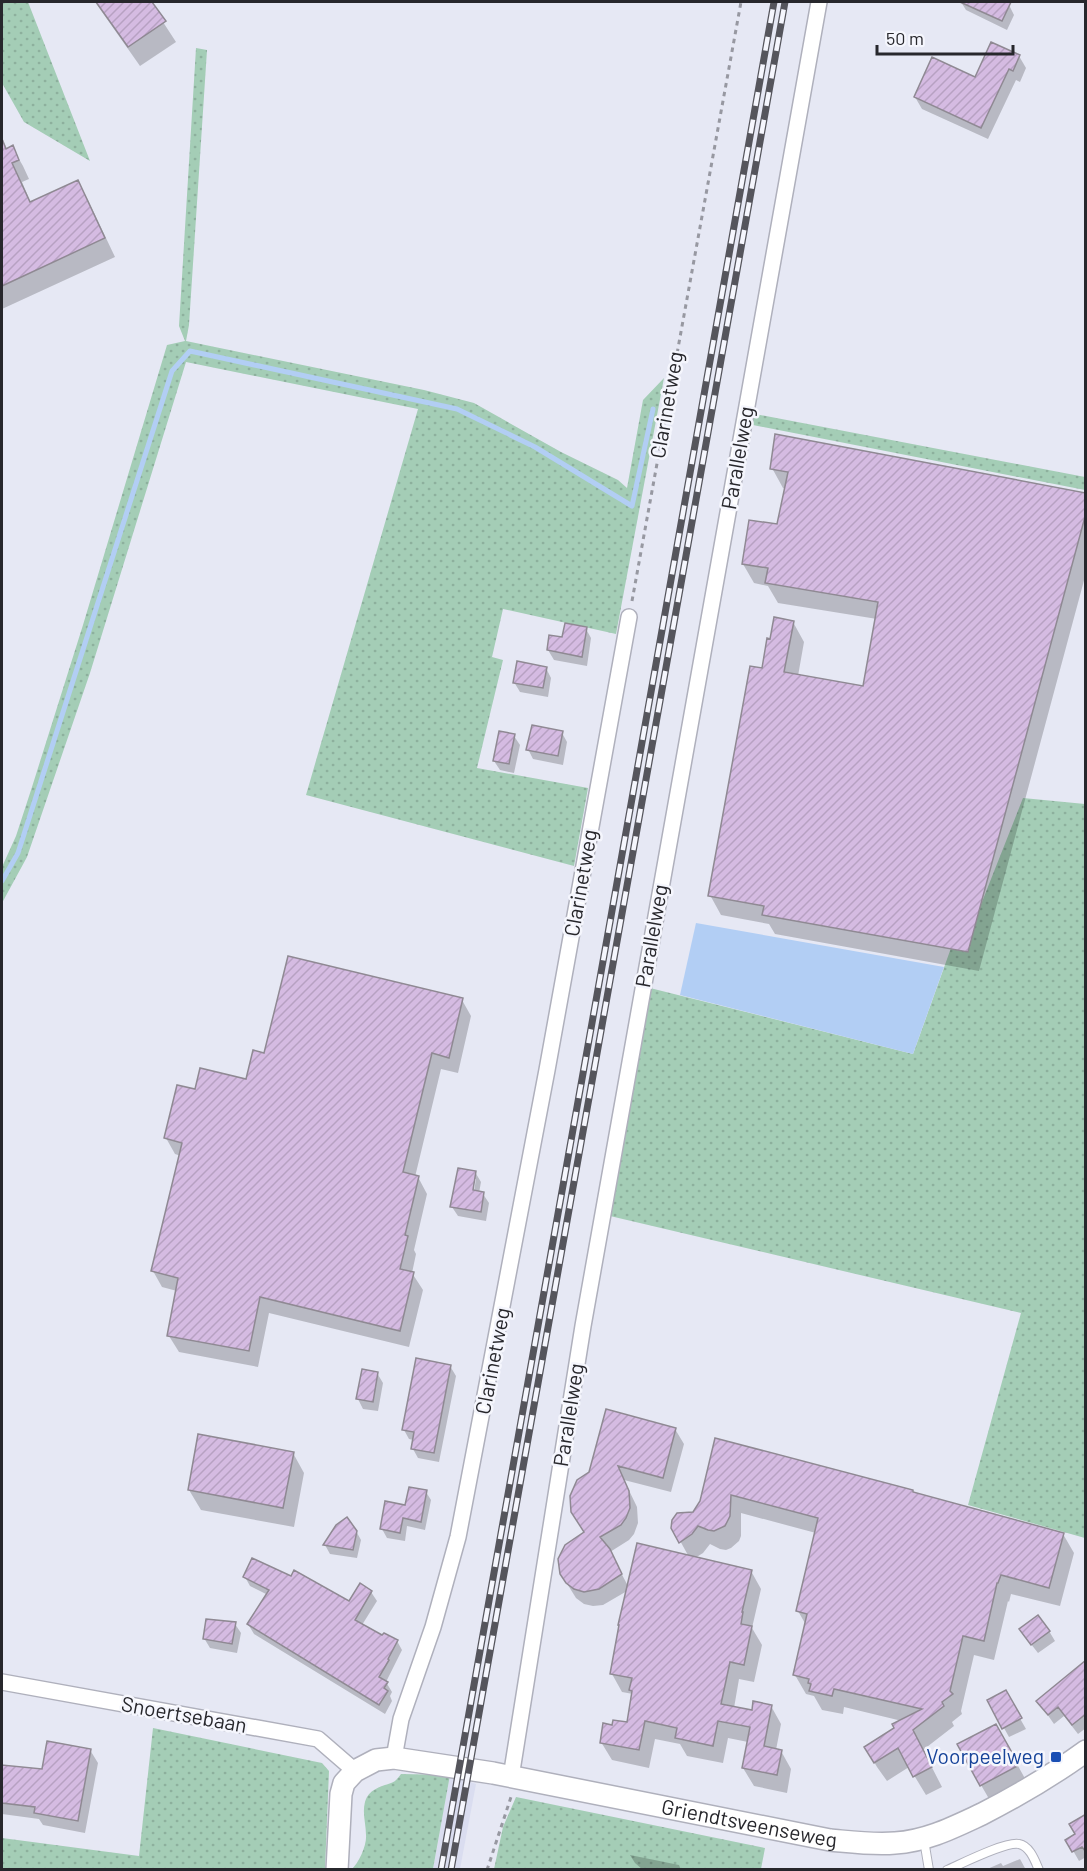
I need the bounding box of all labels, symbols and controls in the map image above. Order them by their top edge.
scale bar [877,18,1014,56]
text: 50 m [886,27,924,49]
street label: Clarinetweg [644,349,687,460]
street label: Parallelweg [715,404,758,511]
street label: Clarinetweg [558,827,601,938]
street label: Parallelweg [629,882,672,989]
street label: Clarinetweg [469,1305,514,1416]
street label: Parallelweg [547,1361,588,1468]
street label: Snoertsebaan [119,1690,249,1737]
place label: Voorpeelweg [926,1743,1044,1768]
marker: Voorpeelweg [1049,1750,1063,1764]
street label: Griendtsveenseweg [660,1793,838,1852]

